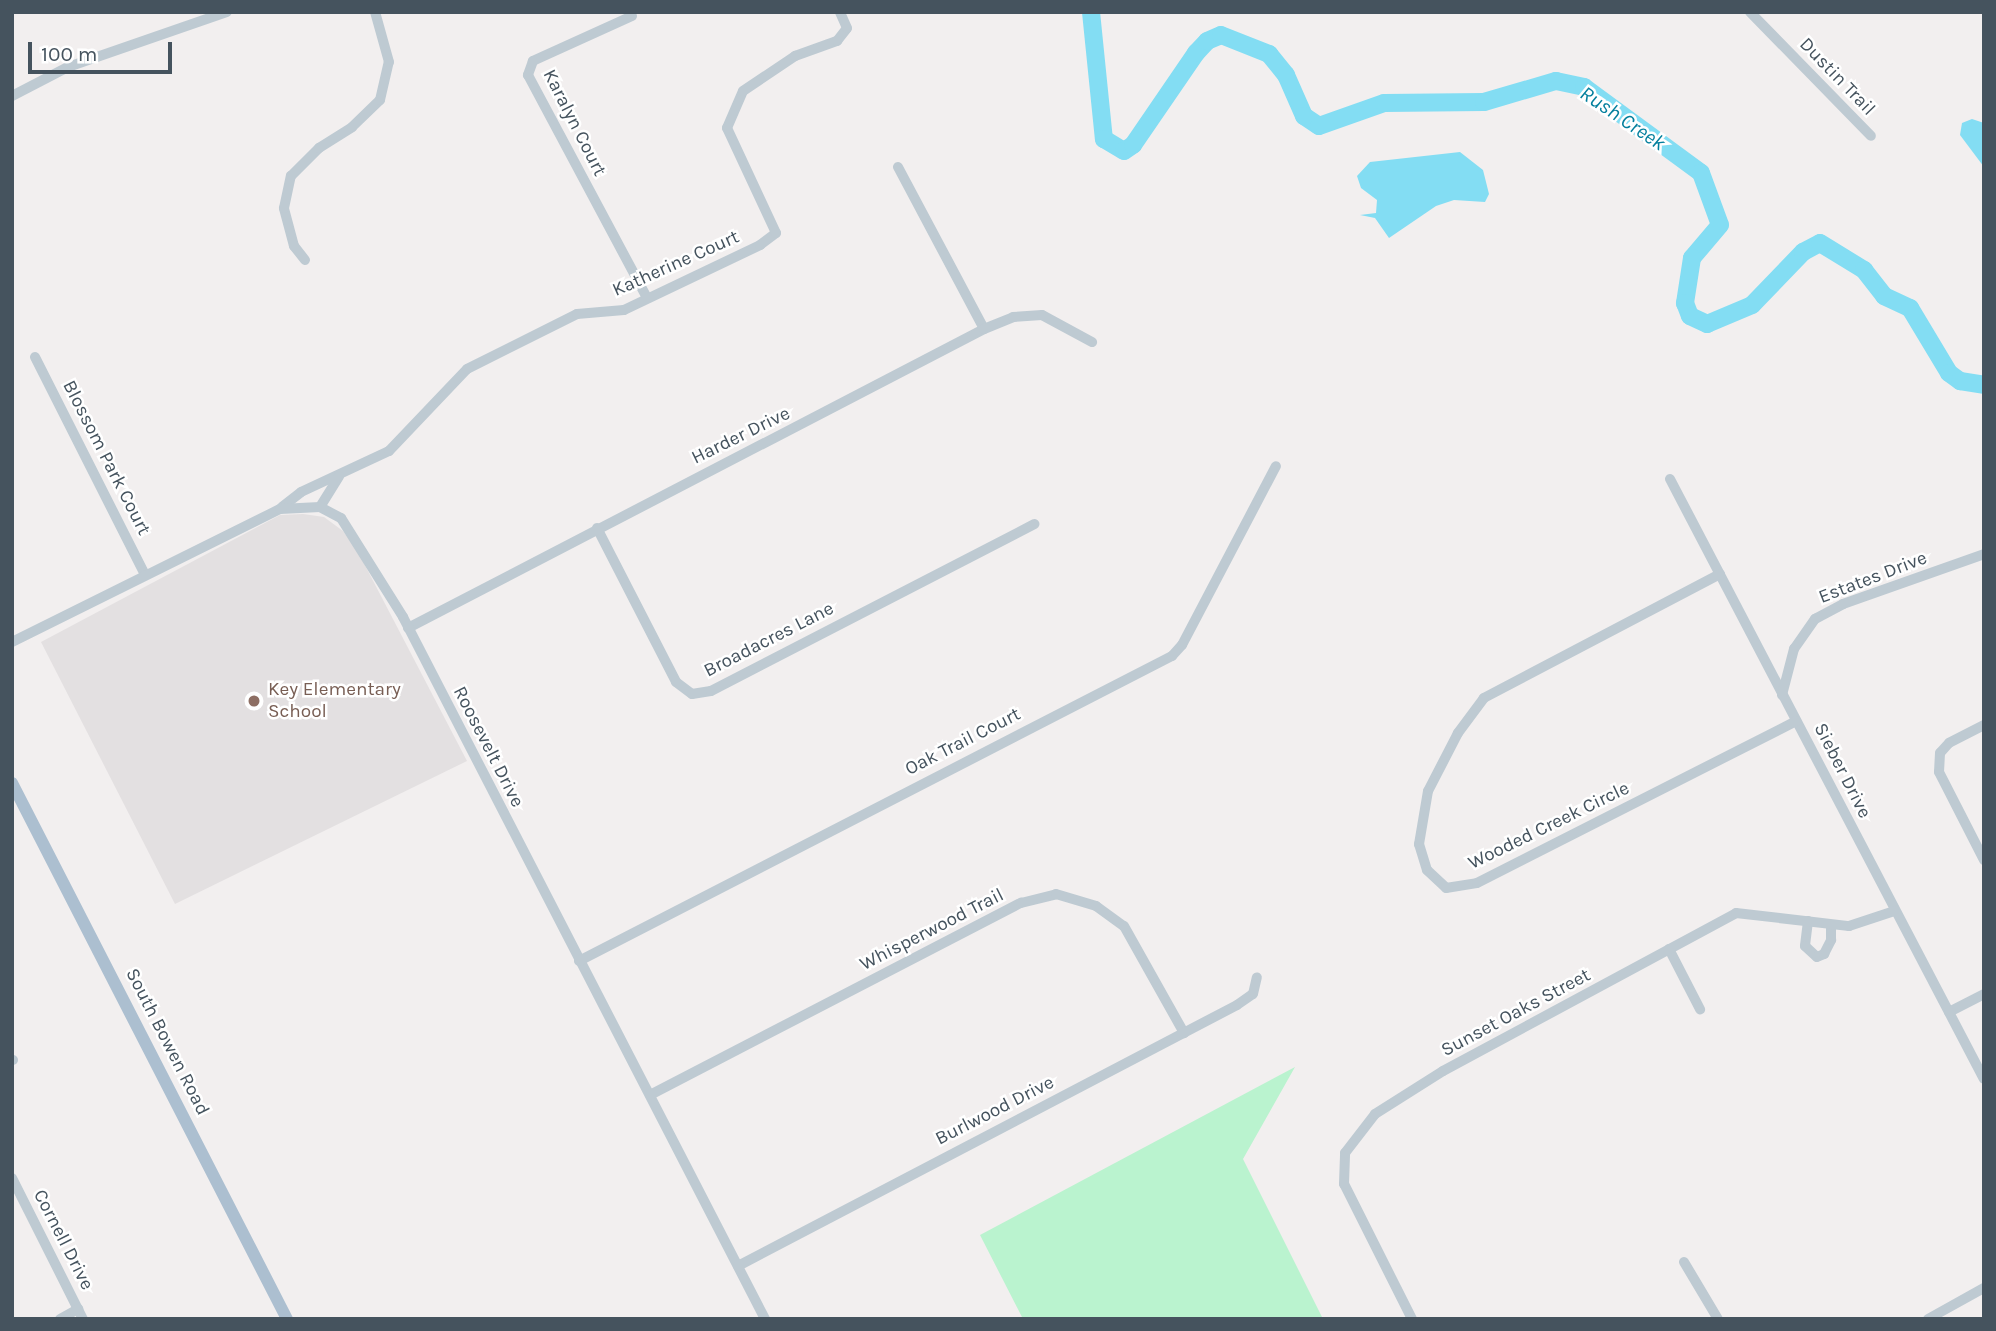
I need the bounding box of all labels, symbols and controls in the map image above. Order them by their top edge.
scale bar [32,28,175,72]
street label: Dustin Trail [1794,33,1880,121]
text: 100 m [41,42,98,66]
street label: Karalyn Court [537,66,611,180]
water label: Rush Creek [1575,80,1671,156]
street label: Katherine Court [609,226,743,302]
street label: Blossom Park Court [57,377,155,539]
street label: Harder Drive [688,402,794,470]
street label: Estates Drive [1816,547,1930,609]
street label: Broadacres Lane [700,597,838,683]
place label: Key Elementary School [268,679,401,723]
street label: Roosevelt Drive [448,683,528,811]
marker: Key Elementary School [246,693,262,709]
street label: Oak Trail Court [901,703,1025,781]
street label: Sieber Drive [1808,720,1876,822]
street label: Wooded Creek Circle [1465,777,1633,875]
street label: Whisperwood Trail [856,884,1008,976]
street label: Sunset Oaks Street [1437,964,1595,1062]
street label: South Bowen Road [120,965,214,1119]
street label: Burlwood Drive [932,1071,1058,1151]
street label: Cornell Drive [28,1186,98,1294]

